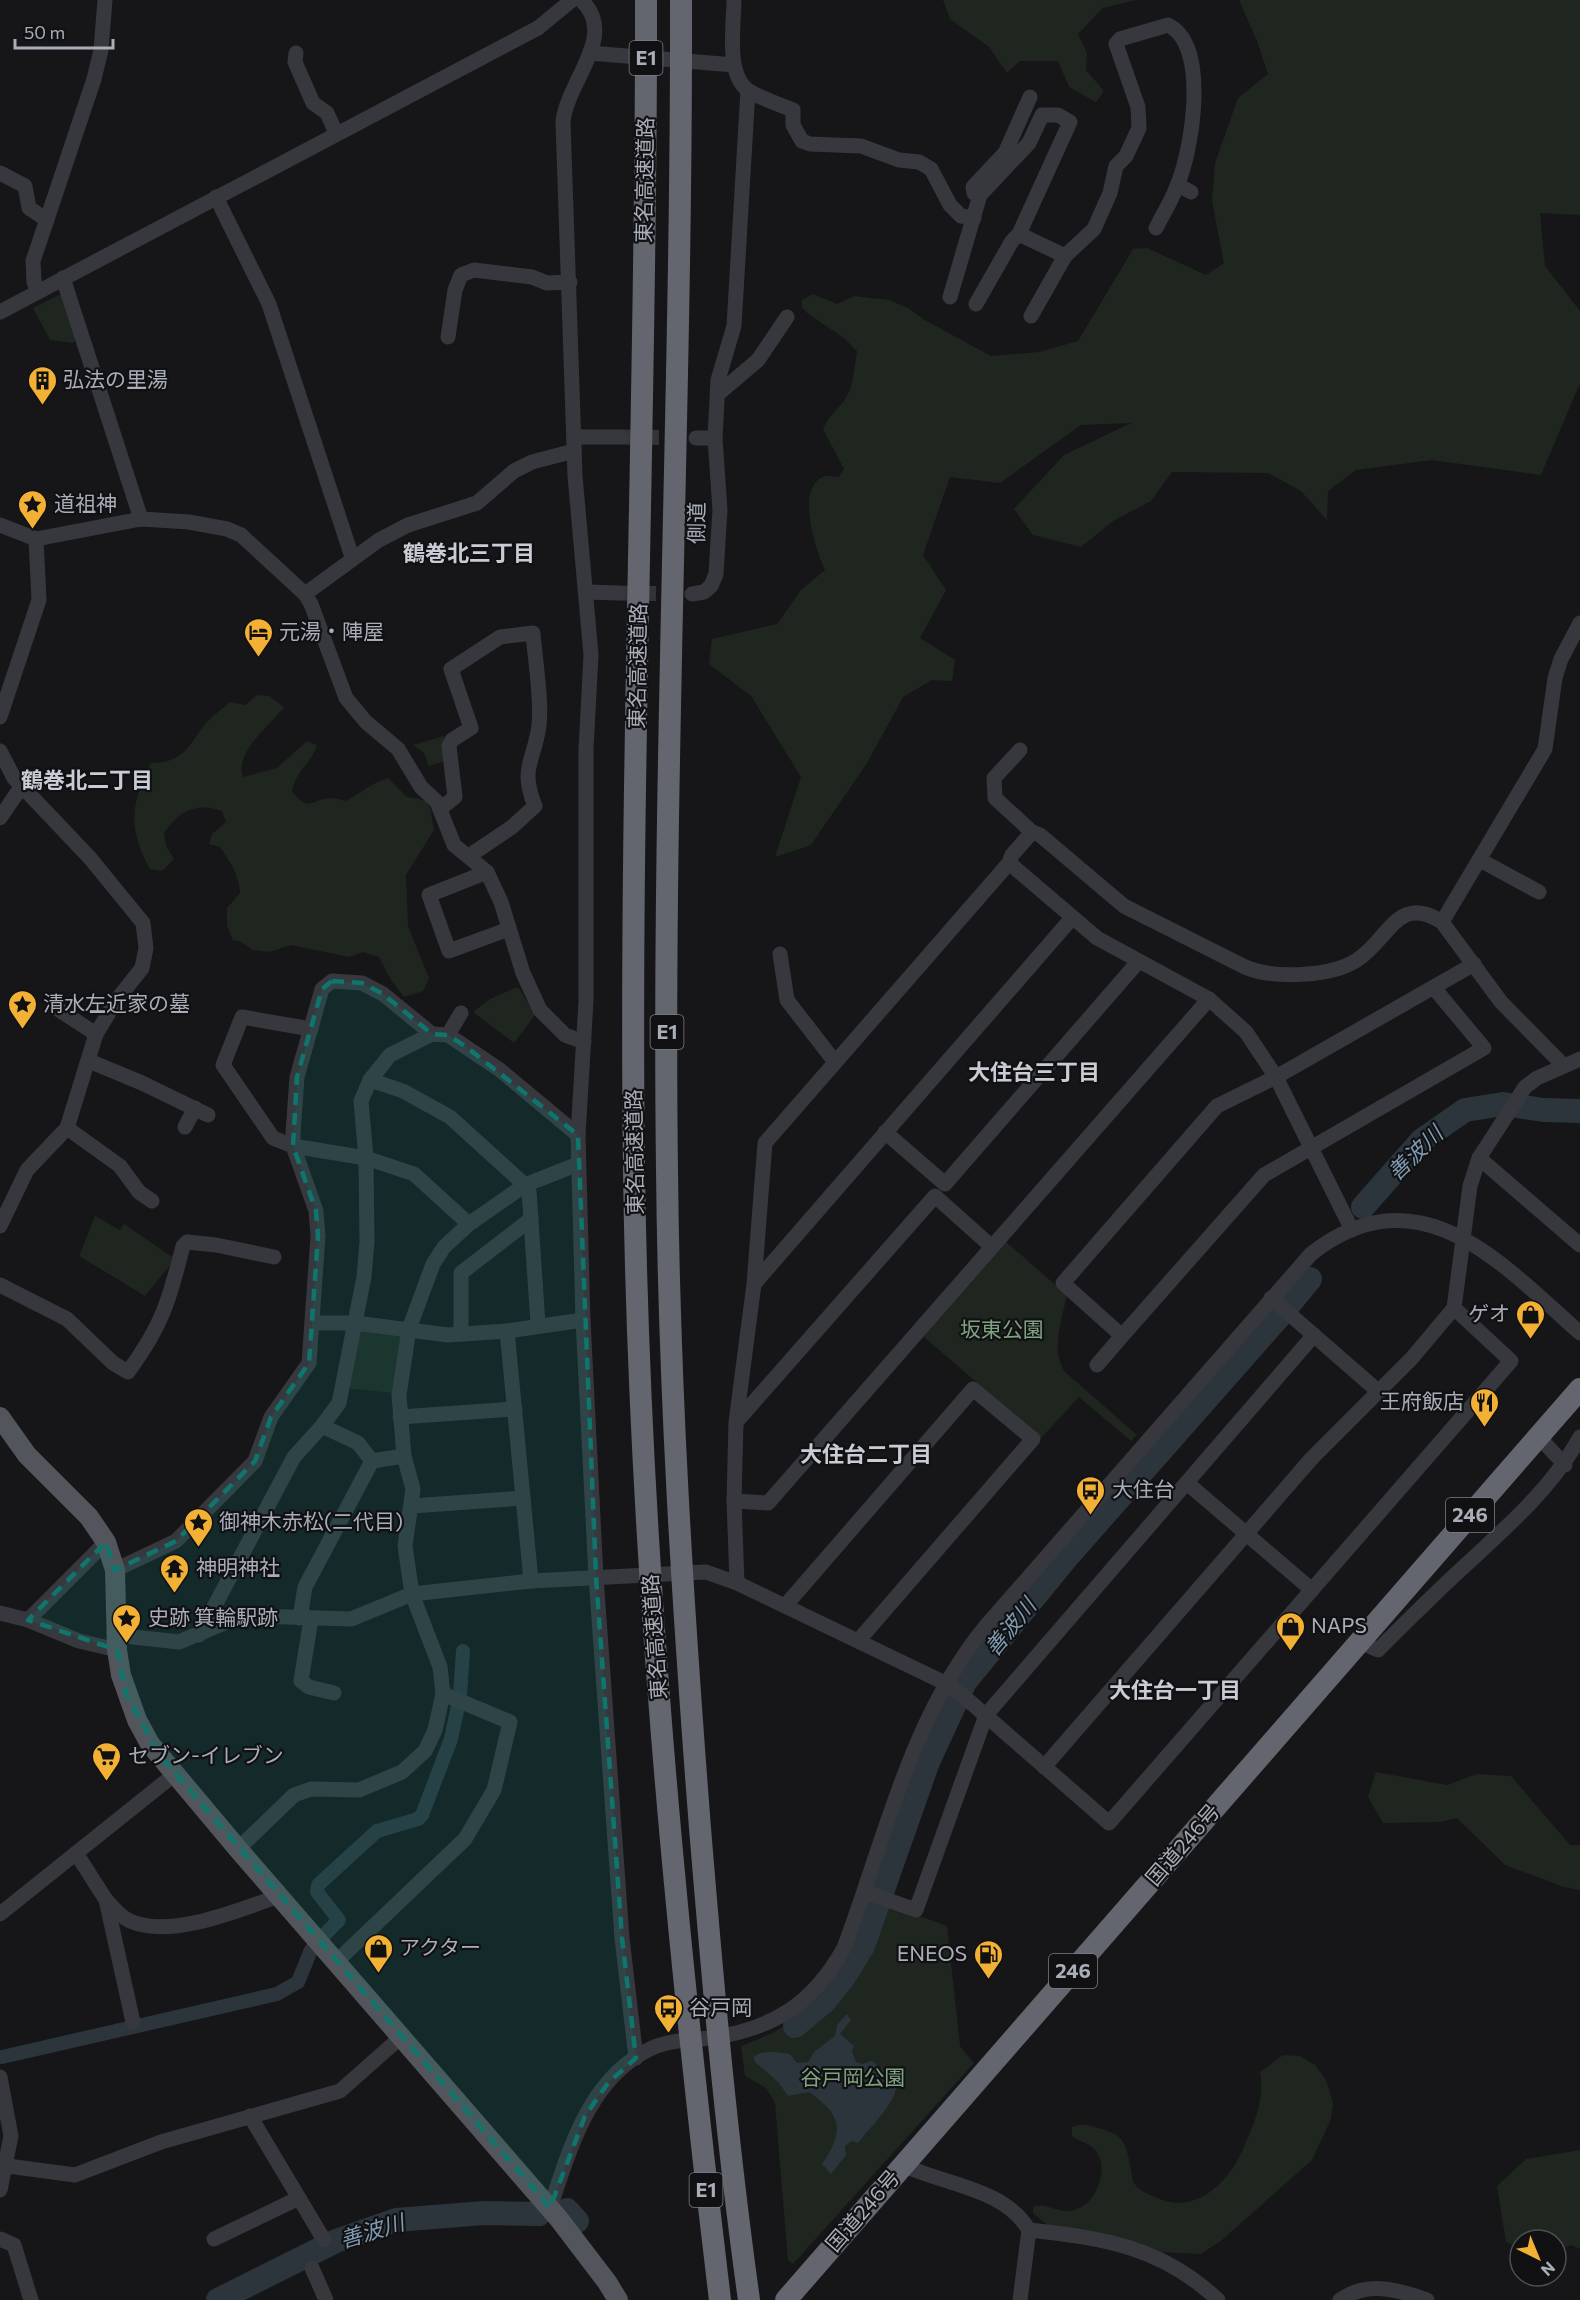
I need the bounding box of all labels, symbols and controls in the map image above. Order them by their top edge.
scale bar [15,12,112,50]
text: 50 m [24,21,65,43]
road number: E1 [630,41,662,75]
street label: 東名高速道路 [630,117,657,243]
building icon: 弘法の里湯 [26,364,58,406]
place label: 弘法の里湯 [63,366,168,391]
place icon: 道祖神 [17,488,49,530]
place label: 道祖神 [54,490,117,515]
street label: 側道 [683,502,708,544]
district label: 鶴巻北三丁目 [403,539,535,566]
street label: 東名高速道路 [623,603,650,729]
hotel icon: 元湯・陣屋 [242,616,274,658]
place label: 元湯・陣屋 [279,618,384,643]
district label: 鶴巻北二丁目 [21,766,153,793]
place icon: 清水左近家の墓 [6,988,38,1030]
place label: 清水左近家の墓 [43,990,190,1015]
road number: E1 [650,1015,684,1049]
district label: 大住台三丁目 [968,1058,1100,1085]
street label: 東名高速道路 [620,1089,647,1215]
water label: 善波川 [1382,1119,1449,1185]
shop icon: ゲオ [1515,1298,1547,1340]
place label: ゲオ [1468,1300,1510,1325]
park label: 坂東公園 [960,1316,1044,1341]
restaurant icon: 王府飯店 [1469,1386,1501,1428]
place label: 王府飯店 [1380,1388,1464,1413]
district label: 大住台二丁目 [800,1440,932,1467]
bus stop icon: 大住台 [1075,1474,1107,1516]
place label: 大住台 [1112,1476,1175,1501]
road number: 246 [1446,1498,1494,1532]
place icon: 御神木赤松(二代目) [182,1506,214,1548]
place label: 御神木赤松(二代目) [219,1508,403,1533]
temple icon: 神明神社 [159,1552,191,1594]
place label: 神明神社 [196,1554,280,1579]
street label: 東名高速道路 [637,1573,670,1701]
water label: 善波川 [978,1591,1042,1661]
place icon: 史跡 箕輪駅跡 [111,1602,143,1644]
place label: 史跡 箕輪駅跡 [148,1604,278,1629]
shop icon: NAPS [1274,1610,1306,1652]
place label: NAPS [1311,1612,1367,1637]
district label: 大住台一丁目 [1109,1676,1241,1703]
supermarket icon: セブン-イレブン [91,1740,123,1782]
place label: セブン-イレブン [128,1742,284,1767]
street label: 国道246号 [1140,1798,1224,1890]
shop icon: アクター [362,1932,394,1974]
place label: アクター [399,1934,481,1959]
fuel station icon: ENEOS [972,1938,1004,1980]
place label: ENEOS [897,1940,967,1965]
road number: 246 [1049,1954,1097,1988]
bus stop icon: 谷戸岡 [652,1992,684,2034]
place label: 谷戸岡 [689,1994,752,2019]
park label: 谷戸岡公園 [801,2064,906,2089]
street label: 国道246号 [820,2164,904,2256]
road number: E1 [690,2173,722,2207]
water label: 善波川 [336,2207,409,2253]
north arrow [1508,2228,1568,2288]
text: N [1538,2258,1559,2280]

